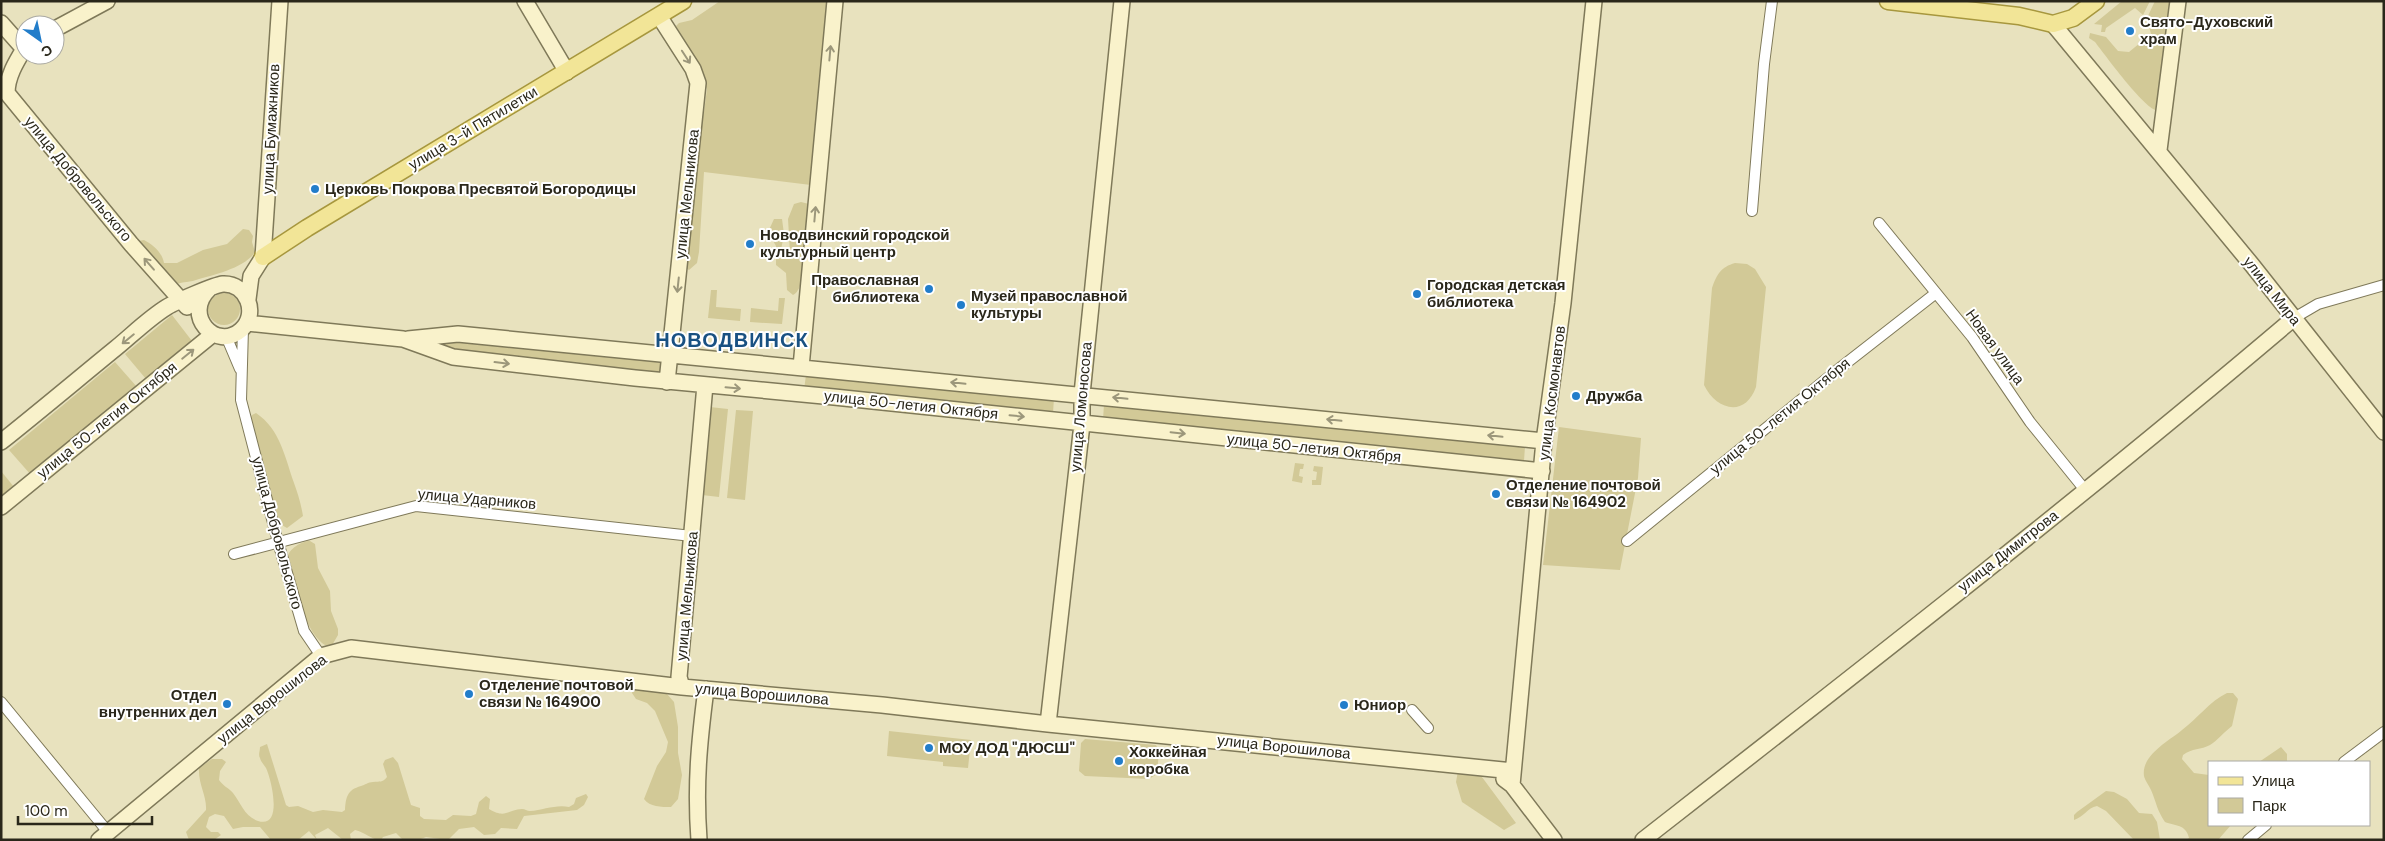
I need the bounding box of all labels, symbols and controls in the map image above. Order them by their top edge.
place label: Свято-Духовский храм [2140,12,2273,49]
north arrow [15,15,65,65]
marker: Свято-Духовский храм [2124,25,2136,37]
text: С [38,41,56,61]
one-way arrow [825,45,835,61]
one-way arrow [680,50,691,64]
street label: улица Бумажников [258,63,284,195]
street label: улица 3-й Пятилетки [405,82,541,174]
street label: улица Добровольского [20,112,136,246]
street label: улица Мельникова [670,128,704,260]
place label: Церковь Покрова Пресвятой Богородицы [325,179,636,199]
marker: Церковь Покрова Пресвятой Богородицы [309,183,321,195]
one-way arrow [810,207,820,223]
place label: Новодвинский городской культурный центр [760,225,950,262]
marker: Новодвинский городской культурный центр [744,238,756,250]
street label: улица Мира [2239,252,2306,330]
one-way arrow [144,258,155,271]
place label: Православная библиотека [811,270,920,307]
place label: Городская детская библиотека [1427,275,1566,312]
one-way arrow [673,277,683,293]
marker: Православная библиотека [923,283,935,295]
place label: Музей православной культуры [971,286,1127,323]
marker: Городская детская библиотека [1411,288,1423,300]
marker: Музей православной культуры [955,299,967,311]
street label: Новая улица [1961,305,2030,389]
street label: улица Космонавтов [1534,324,1570,462]
district label: НОВОДВИНСК [655,327,809,353]
one-way arrow [121,333,134,344]
street label: улица Ломоносова [1065,340,1097,473]
one-way arrow [181,349,194,360]
street label: улица 50-летия Октября [1706,353,1854,479]
street label: улица 50-летия Октября [33,357,181,483]
one-way arrow [494,358,510,368]
one-way arrow [950,378,966,388]
one-way arrow [725,383,741,393]
street label: улица 50-летия Октября [823,386,999,424]
place label: Дружба [1586,386,1643,406]
marker: Дружба [1570,390,1582,402]
one-way arrow [1112,393,1128,403]
one-way arrow [1008,411,1024,420]
one-way arrow [1326,415,1342,425]
one-way arrow [1170,428,1186,438]
street label: улица 50-летия Октября [1226,429,1402,467]
one-way arrow [1488,431,1504,441]
street label: улица Добровольского [247,454,307,612]
place label: Отделение почтовой связи № 164902 [1506,475,1661,512]
street label: улица Ударников [417,484,537,514]
marker: Отделение почтовой связи № 164902 [1490,488,1502,500]
street label: улица Димитрова [1954,505,2063,596]
street label: улица Мельникова [671,530,703,662]
street label: улица Ворошилова [213,649,332,748]
place label: Отделение почтовой связи № 164900 [479,675,634,712]
street label: улица Ворошилова [694,678,830,710]
place label: Отдел внутренних дел [99,685,217,722]
marker: Отделение почтовой связи № 164900 [463,688,475,700]
place label: Юниор [1354,695,1406,715]
marker: Отдел внутренних дел [221,698,233,710]
marker: Юниор [1338,699,1350,711]
street label: улица Ворошилова [1216,730,1352,764]
place label: МОУ ДОД "ДЮСШ" [939,738,1075,758]
marker: МОУ ДОД "ДЮСШ" [923,742,935,754]
place label: Хоккейная коробка [1129,742,1207,779]
marker: Хоккейная коробка [1113,755,1125,767]
legend [2208,761,2370,826]
text: Улица [2252,771,2295,791]
scale bar [18,794,151,826]
text: Парк [2252,796,2286,816]
text: 100 m [25,801,68,821]

